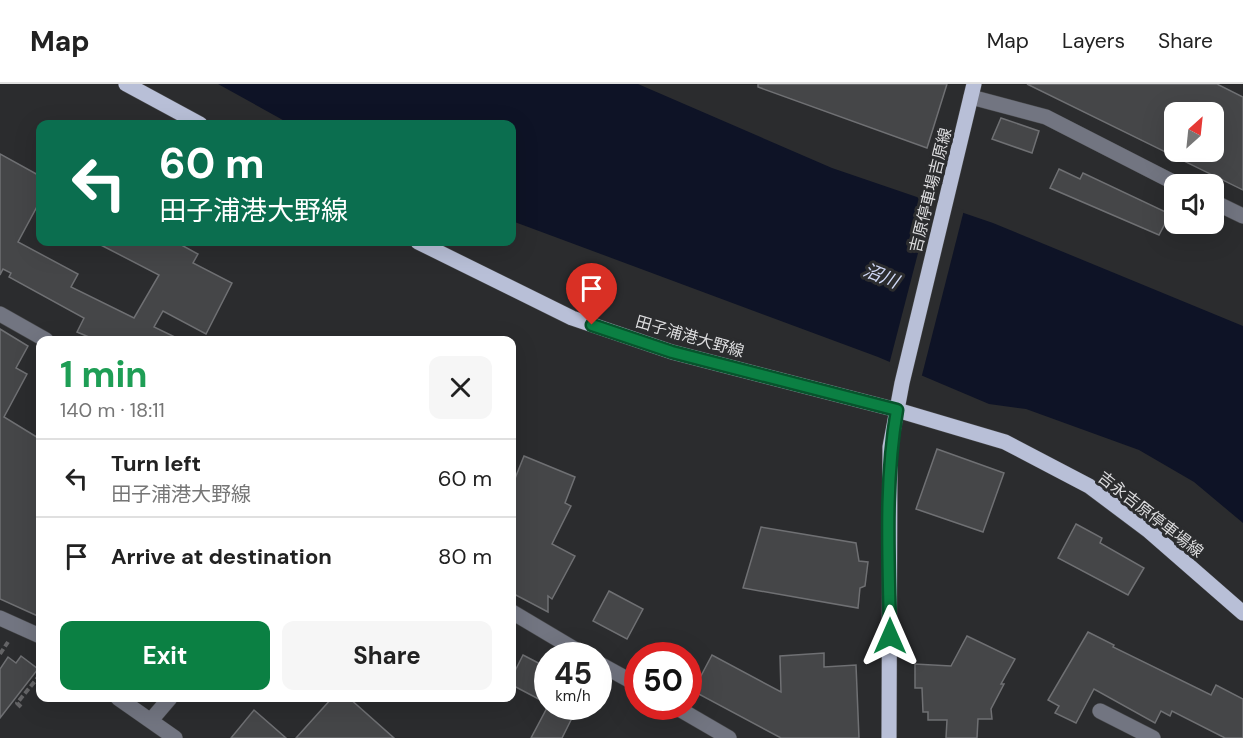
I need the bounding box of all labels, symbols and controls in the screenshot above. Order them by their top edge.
text: Map [30,23,90,60]
text: Map [987,27,1029,55]
text: Layers [1062,27,1125,55]
text: Share [1158,27,1213,55]
north arrow [1164,102,1224,162]
map controls [1164,102,1224,234]
street label: 吉原停車場吉原線 [905,125,956,255]
text: 60 m [159,136,265,191]
icon: left [60,144,138,222]
button: sound [1164,174,1224,234]
text: 田子浦港大野線 [159,193,348,228]
water label: 沼川 [860,258,904,295]
pin [566,263,617,325]
icon: arrive [575,272,608,305]
street label: 田子浦港大野線 [633,311,747,362]
text: 1 min [60,351,148,398]
button: close [429,356,492,419]
text: 140 m · 18:11 [60,397,165,423]
text: Turn left [111,449,201,478]
icon: left [60,462,93,495]
text: 60 m [438,464,492,493]
street label: 吉永吉原停車場線 [1094,467,1208,562]
text: 田子浦港大野線 [111,481,251,507]
icon: arrive [60,540,93,573]
text: Arrive at destination [111,542,332,571]
text: 80 m [438,542,492,571]
position arrow [858,604,922,668]
button: Exit [60,621,270,690]
button: Share [282,621,492,690]
speed limit sign: 50 [624,642,702,720]
text: 45 [554,654,592,693]
text: km/h [555,686,591,706]

